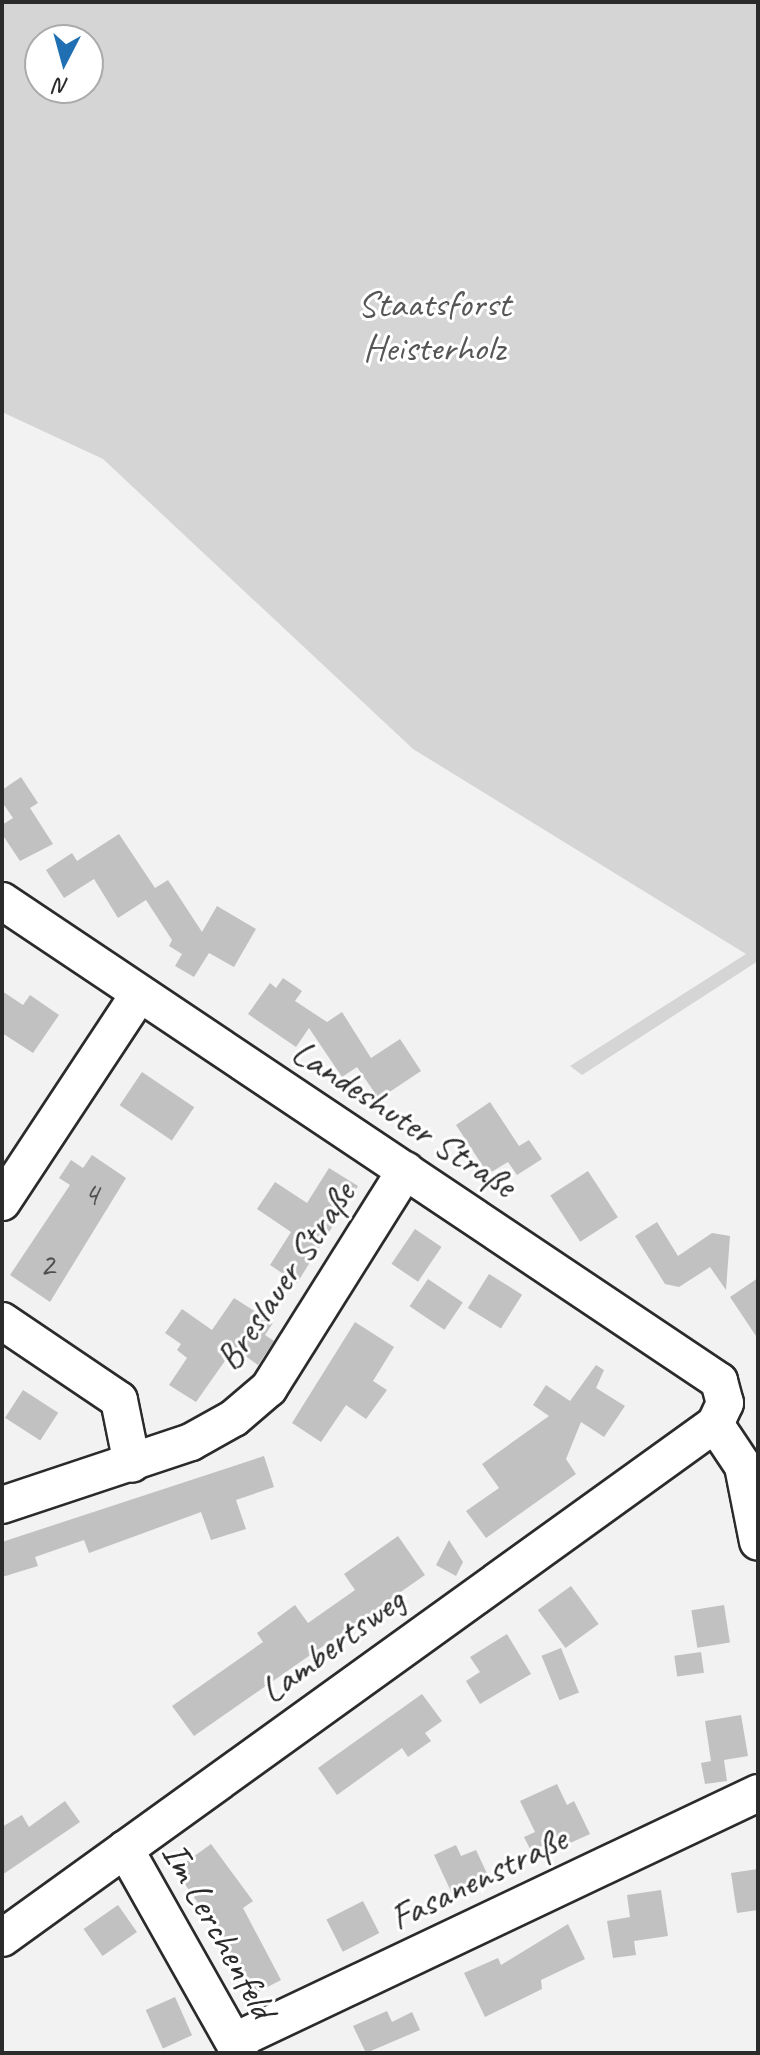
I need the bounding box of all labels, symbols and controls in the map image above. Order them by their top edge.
north arrow [24,24,104,104]
text: N [53,71,70,101]
park label: Staatsforst Heisterholz [358,281,510,370]
street label: Landeshuter Straße [283,1028,525,1208]
street label: Breslauer Straße [205,1172,365,1380]
house number: 4 [83,1174,99,1214]
house number: 2 [39,1244,55,1284]
street label: Lambertsweg [251,1577,413,1713]
street label: Fasanenstraße [382,1816,574,1940]
street label: Im Lerchenfeld [152,1835,286,2025]

